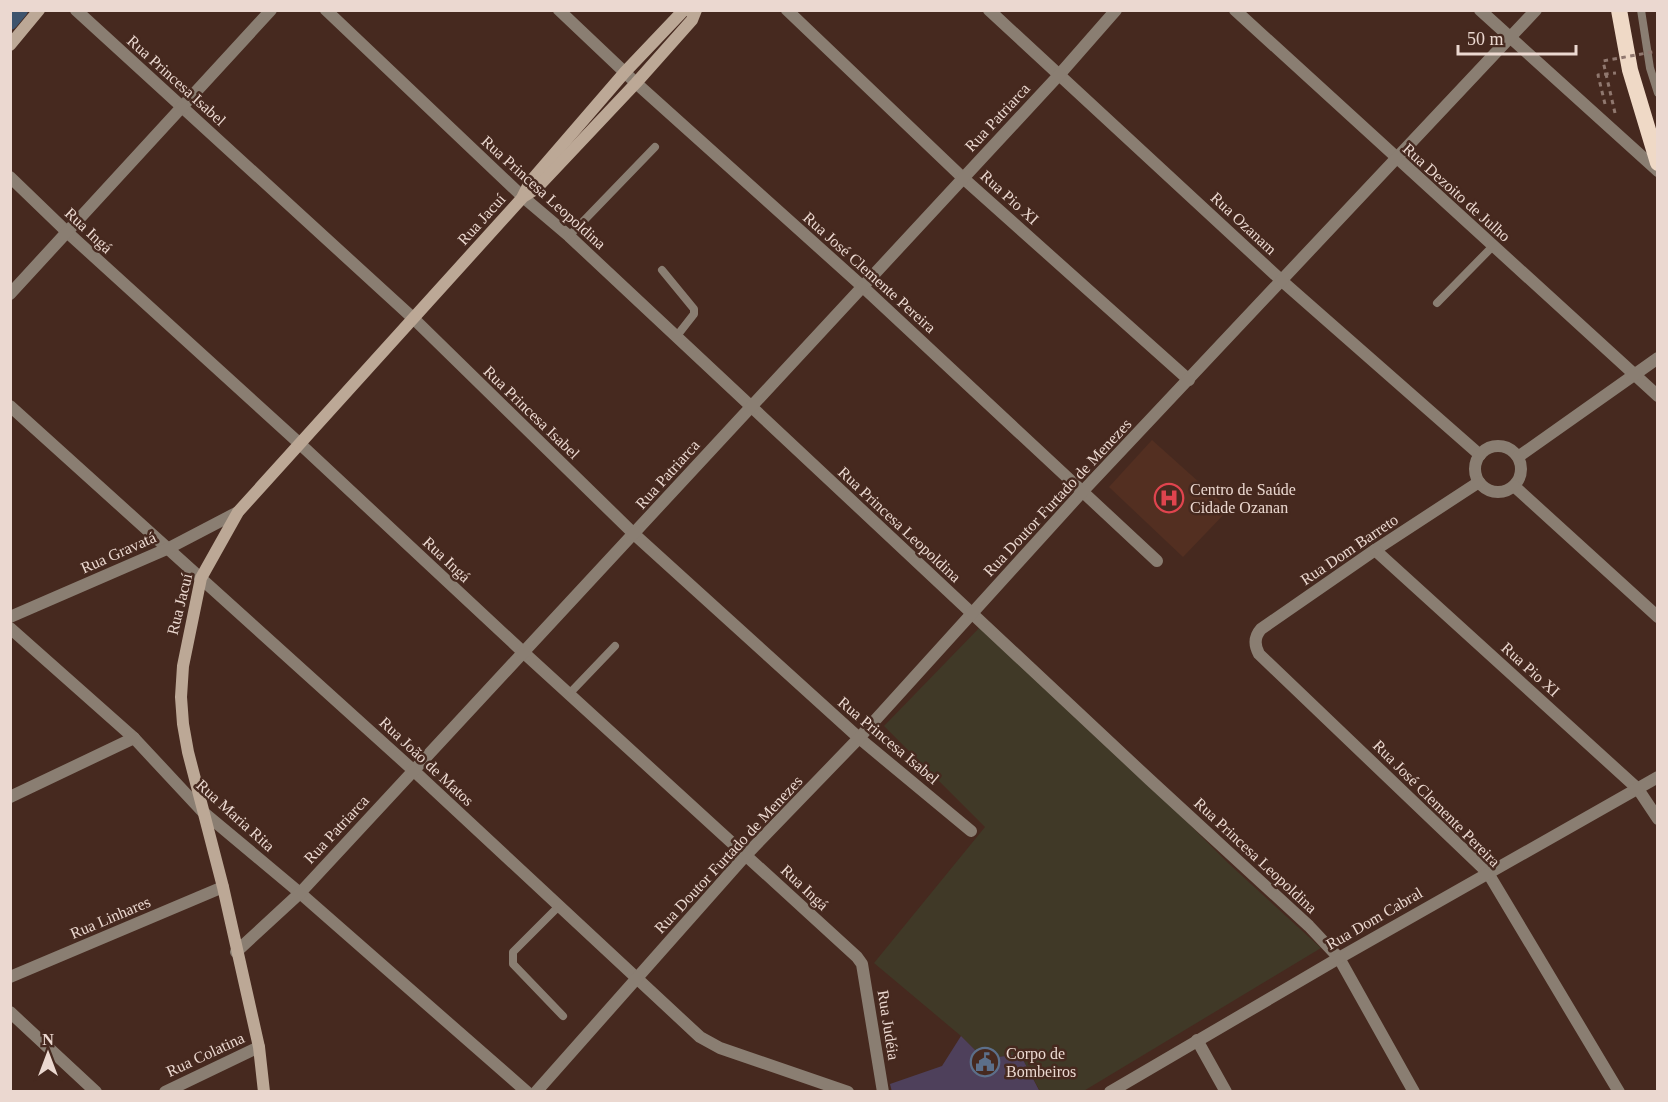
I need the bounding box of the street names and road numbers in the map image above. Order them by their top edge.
street label: Rua Princesa Isabel [124,32,230,129]
street label: Rua Patriarca [962,80,1033,155]
street label: Rua Princesa Leopoldina [478,132,609,253]
street label: Rua Dezoito de Julho [1400,140,1514,245]
street label: Rua Pio XI [977,167,1042,228]
street label: Rua Ozanam [1207,189,1280,258]
street label: Rua Jacuí [454,190,509,248]
street label: Rua Ingá [61,204,116,257]
street label: Rua José Clemente Pereira [800,209,939,336]
street label: Rua Princesa Isabel [480,362,583,463]
street label: Rua Doutor Furtado de Menezes [980,415,1135,580]
street label: Rua Patriarca [632,436,703,512]
street label: Rua Princesa Leopoldina [834,463,964,586]
street label: Rua Dom Barreto [1297,511,1401,588]
street label: Rua Gravatá [78,528,158,577]
street label: Rua Ingá [419,533,474,586]
street label: Rua Jacuí [164,571,195,637]
street label: Rua Pio XI [1498,639,1563,700]
street label: Rua Princesa Isabel [835,693,943,788]
street label: Rua João de Matos [376,713,477,809]
street label: Rua José Clemente Pereira [1370,737,1503,870]
street label: Rua Doutor Furtado de Menezes [651,772,806,937]
street label: Rua Maria Rita [193,776,278,855]
street label: Rua Patriarca [301,792,372,867]
street label: Rua Princesa Leopoldina [1190,794,1320,917]
street label: Rua Ingá [777,861,832,914]
street label: Rua Dom Cabral [1323,884,1426,953]
street label: Rua Linhares [67,893,153,942]
street label: Rua Judéia [875,989,902,1061]
street label: Rua Colatina [164,1029,247,1080]

